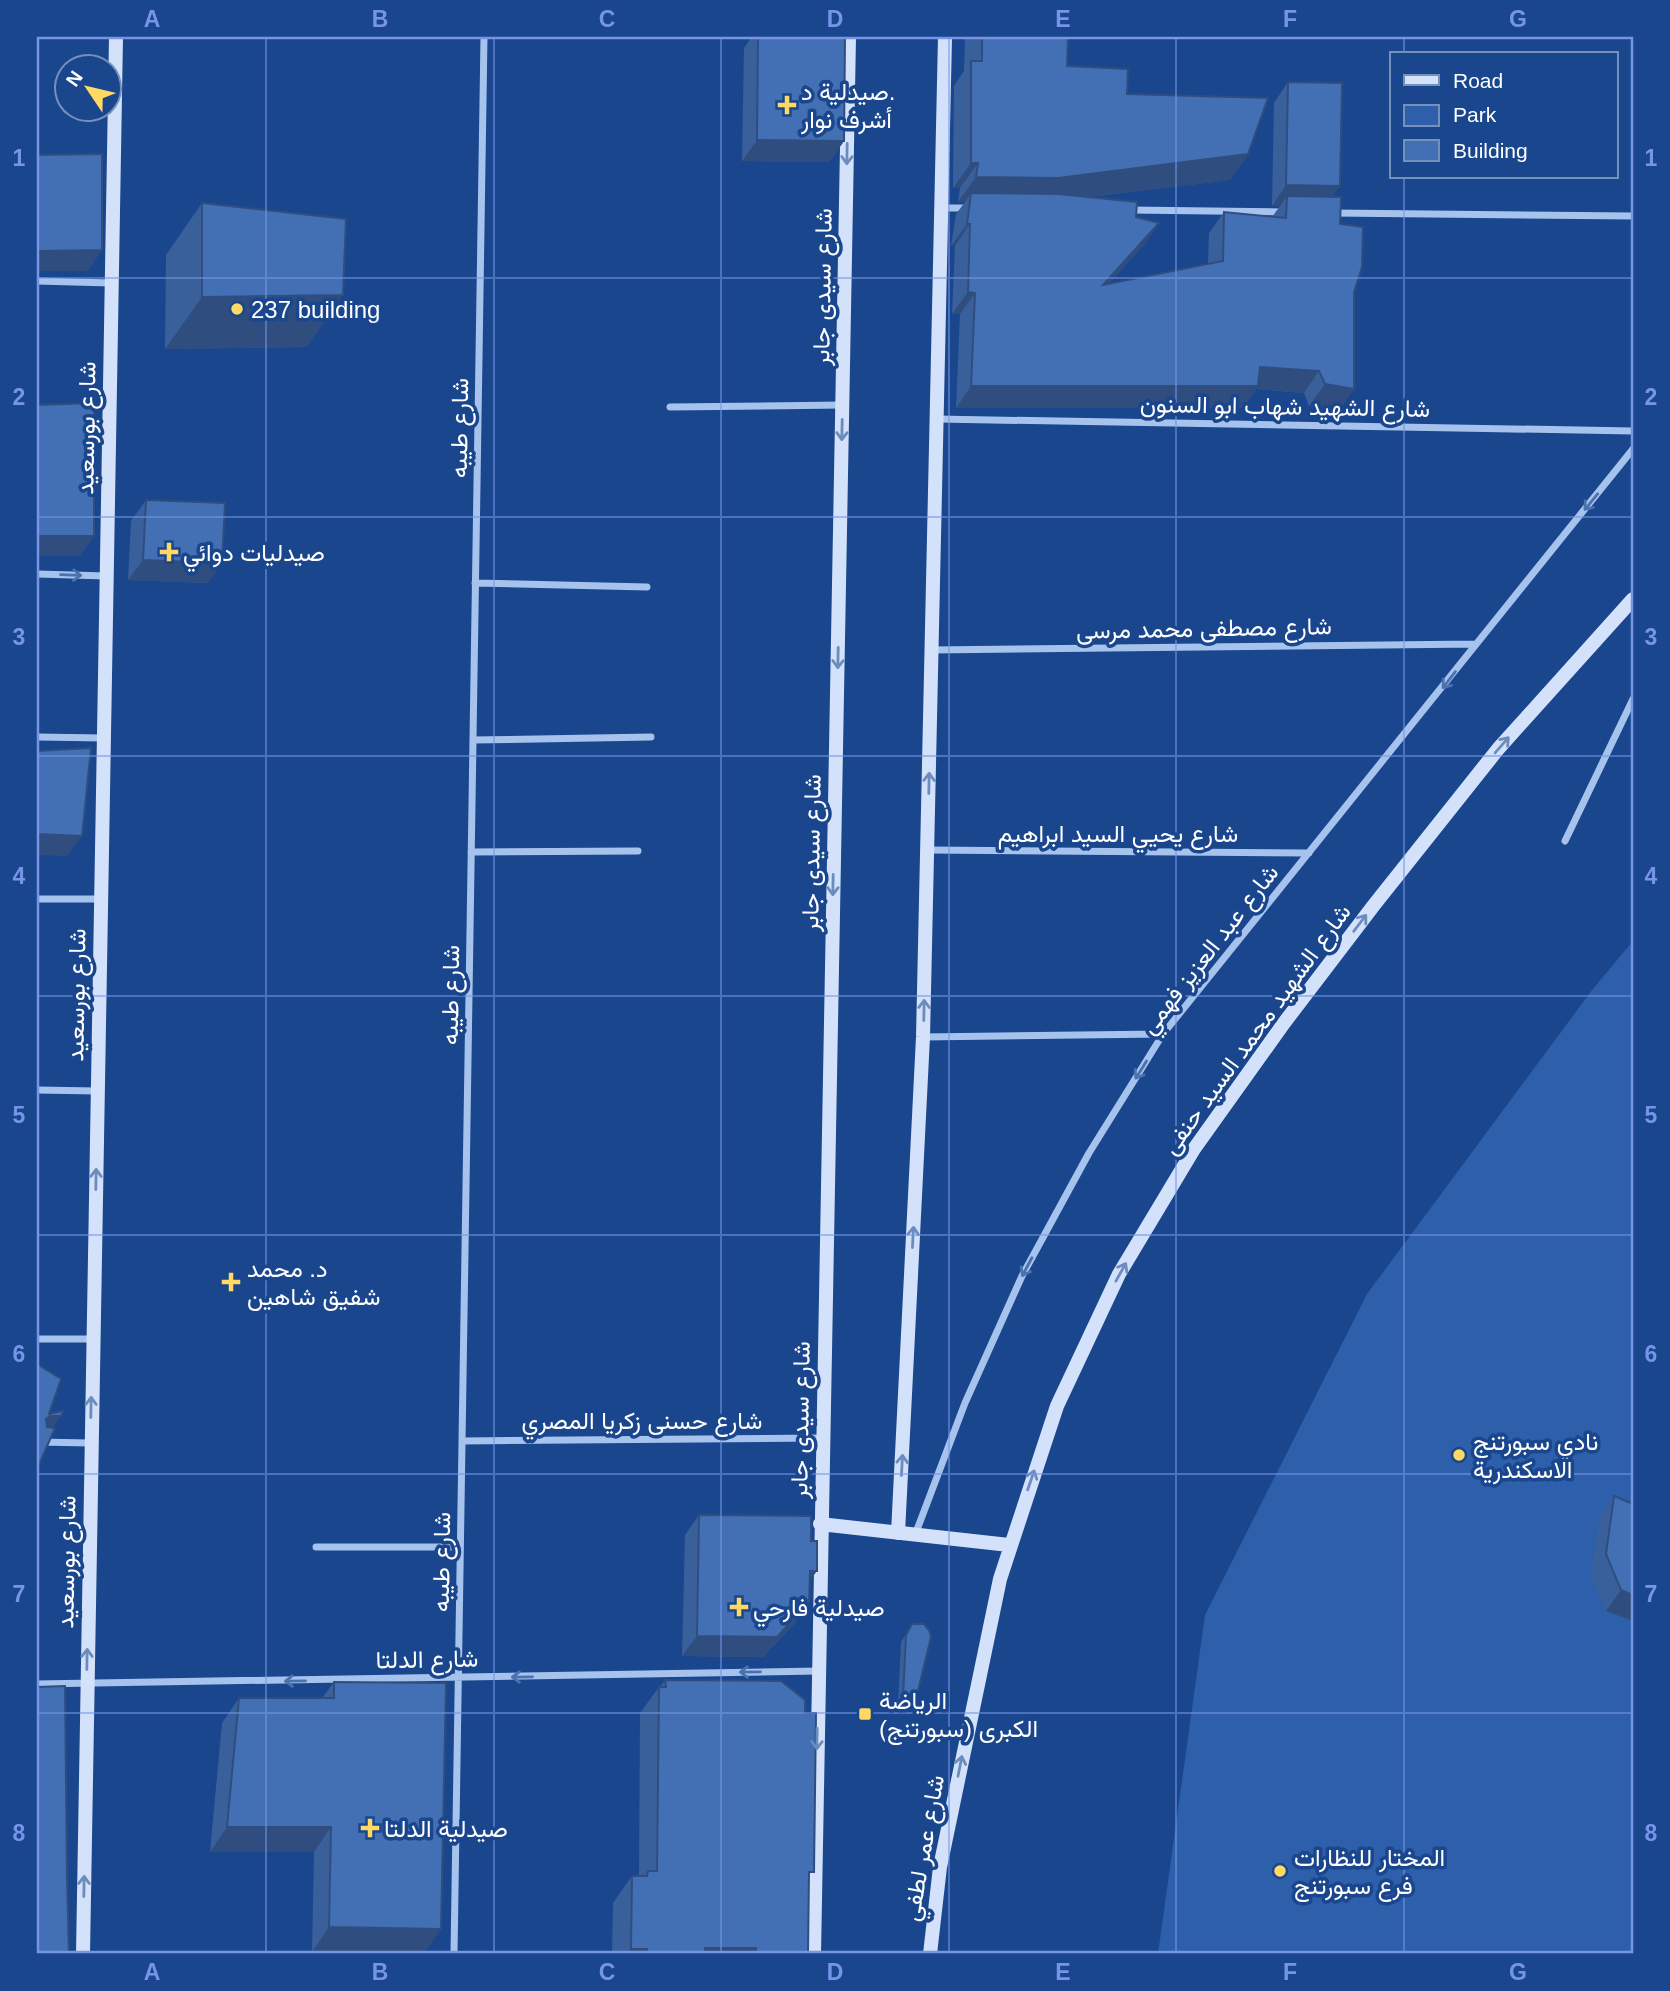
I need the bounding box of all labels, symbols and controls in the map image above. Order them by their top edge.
text: A [144,6,160,32]
text: B [372,6,388,32]
text: C [599,6,615,32]
text: D [827,6,843,32]
text: E [1055,6,1071,32]
text: F [1283,6,1297,32]
text: G [1509,6,1527,32]
north arrow [52,52,122,122]
legend [1390,52,1618,178]
text: N [62,67,87,90]
text: Road [1453,69,1503,92]
place label: صيدلية د. أشرف نوار [800,78,895,135]
marker: صيدلية د. أشرف نوار [779,97,795,113]
text: Park [1453,103,1497,126]
text: Building [1453,139,1528,162]
one-way arrow [841,142,854,165]
text: 1 [13,145,26,171]
text: 1 [1645,145,1658,171]
street label: شارع سيدى جابر [807,208,840,367]
place label: 237 building [251,296,380,323]
marker: 237 building [229,301,245,317]
street label: شارع بورسعيد [71,361,104,495]
street label: شارع طيبه [445,378,476,478]
text: 2 [13,384,25,410]
text: 2 [1645,384,1657,410]
street label: شارع الشهيد شهاب ابو السنون [1140,390,1430,425]
one-way arrow [835,419,849,442]
one-way arrow [1583,492,1598,510]
place label: صيدليات دوائي [183,539,325,572]
marker: صيدليات دوائي [161,544,177,560]
one-way arrow [60,568,83,581]
street label: شارع مصطفى محمد مرسى [1076,612,1332,647]
text: 3 [13,624,25,650]
text: 3 [1645,624,1657,650]
one-way arrow [831,646,844,669]
one-way arrow [1441,670,1456,688]
one-way arrow [1493,737,1510,754]
one-way arrow [922,771,936,794]
street label: شارع سيدى جابر [796,774,829,933]
street label: شارع يحيي السيد ابراهيم [998,820,1238,853]
street label: شارع عبد العزيز فهمي [1134,859,1288,1043]
text: 4 [13,863,26,889]
text: 4 [1645,863,1658,889]
one-way arrow [826,874,840,897]
street label: شارع الشهيد محمد السيد حنفى [1156,899,1358,1161]
one-way arrow [1353,914,1367,933]
street label: شارع بورسعيد [61,928,94,1062]
street label: شارع طيبه [436,945,467,1045]
one-way arrow [917,999,931,1022]
one-way arrow [1134,1059,1148,1079]
text: 5 [13,1102,26,1128]
text: 5 [1645,1102,1658,1128]
one-way arrow [89,1168,102,1191]
one-way arrow [907,1226,920,1249]
place label: د. محمد شفيق شاهين [247,1255,380,1311]
one-way arrow [1020,1256,1034,1276]
one-way arrow [1114,1262,1128,1282]
marker: د. محمد شفيق شاهين [221,1272,241,1292]
text: 6 [13,1341,25,1367]
street label: شارع سيدى جابر [785,1341,818,1500]
text: 6 [1645,1341,1657,1367]
one-way arrow [85,1395,98,1418]
street label: شارع حسنى زكريا المصري [521,1407,763,1440]
place label: نادي سبورتنج الاسكندرية [1473,1428,1598,1485]
marker: نادي سبورتنج الاسكندرية [1451,1447,1467,1463]
one-way arrow [895,1453,908,1476]
one-way arrow [1026,1470,1038,1492]
street label: شارع بورسعيد [51,1495,84,1629]
street label: شارع طيبه [427,1512,458,1612]
text: 7 [13,1581,25,1607]
text: 7 [1645,1581,1657,1607]
place label: صيدلية فارحي [753,1594,885,1627]
marker: صيدلية فارحي [731,1599,747,1615]
street label: شارع الدلتا [375,1645,479,1676]
one-way arrow [80,1647,94,1670]
one-way arrow [739,1665,762,1679]
one-way arrow [511,1670,534,1683]
one-way arrow [284,1674,307,1688]
place label: الرياضة (سبورتنج) الكبرى [879,1687,1038,1746]
marker: الرياضة (سبورتنج) الكبرى [857,1706,873,1722]
one-way arrow [810,1727,824,1750]
one-way arrow [954,1755,967,1778]
street label: شارع عمر لطفي [897,1773,955,1924]
place label: صيدلية الدلتا [384,1815,508,1843]
text: 8 [13,1820,26,1846]
marker: صيدلية الدلتا [362,1820,378,1836]
text: 8 [1645,1820,1658,1846]
place label: المختار للنظارات فرع سبورتنج [1294,1844,1445,1903]
marker: المختار للنظارات فرع سبورتنج [1272,1863,1288,1879]
one-way arrow [77,1875,90,1898]
text: A [144,1959,160,1985]
text: B [372,1959,388,1985]
text: C [599,1959,615,1985]
text: D [827,1959,843,1985]
text: E [1055,1959,1071,1985]
text: F [1283,1959,1297,1985]
text: G [1509,1959,1527,1985]

